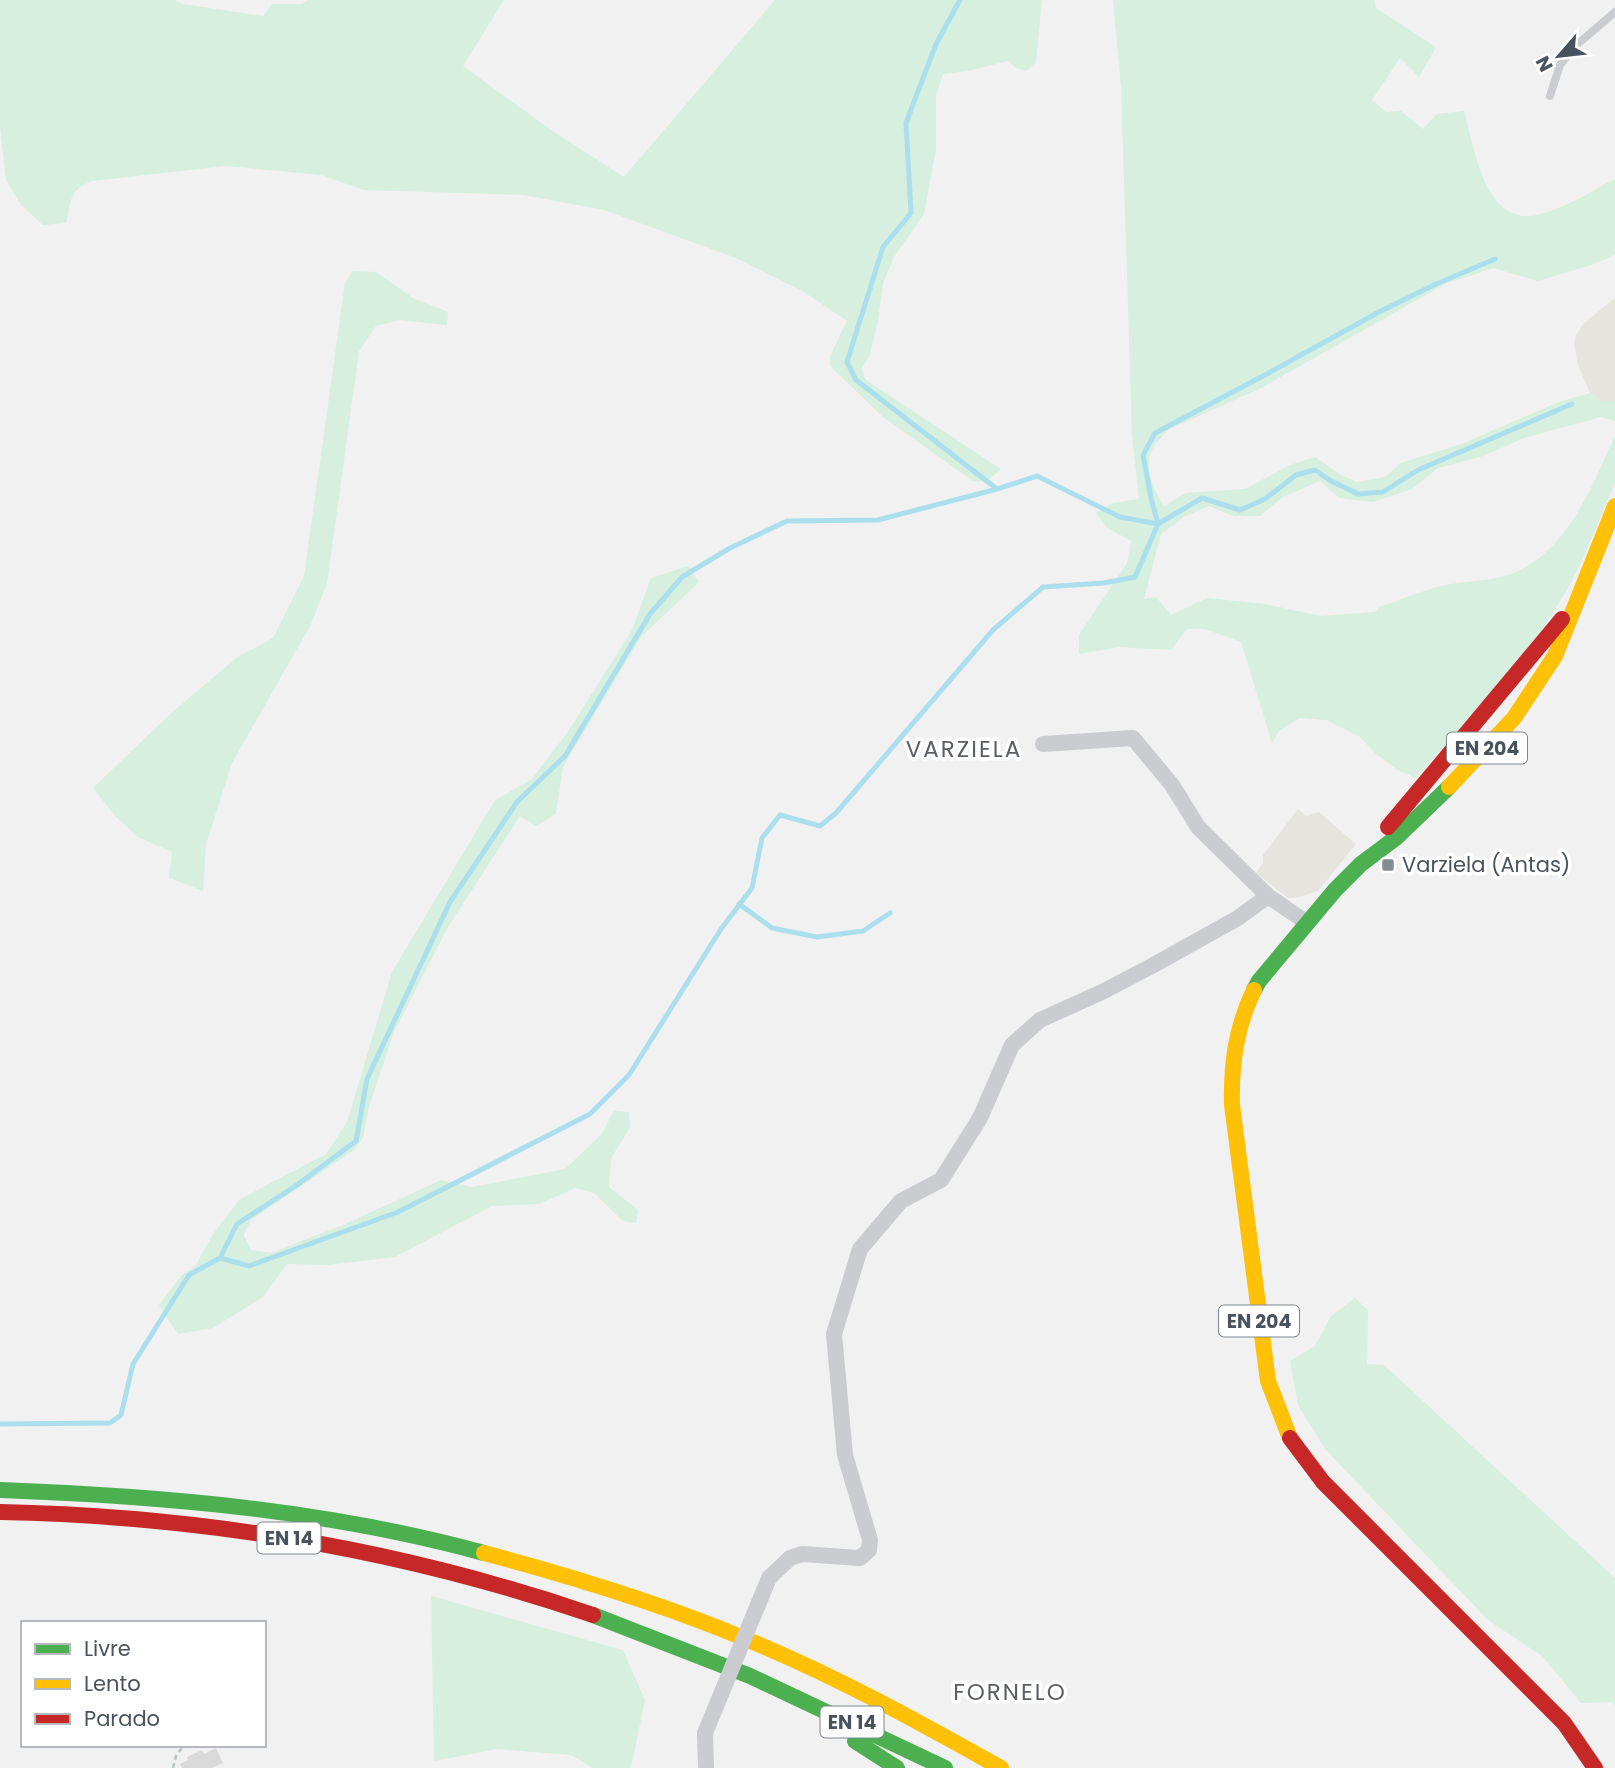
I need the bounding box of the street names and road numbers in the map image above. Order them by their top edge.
road number: EN 204 [1447,733,1527,764]
road number: EN 204 [1219,1306,1299,1336]
road number: EN 14 [258,1522,320,1554]
road number: EN 14 [820,1706,884,1738]

